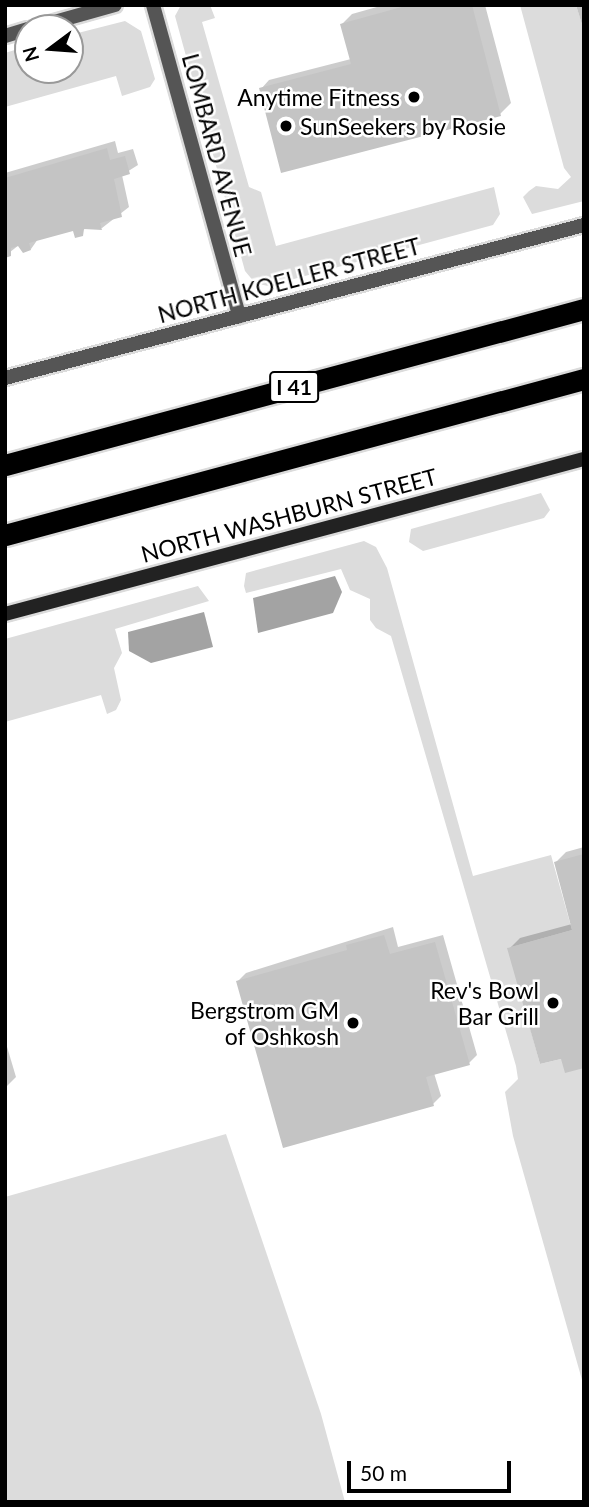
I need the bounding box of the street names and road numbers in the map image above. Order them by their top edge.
street label: LOMBARD AVENUE [177,50,257,260]
street label: NORTH KOELLER STREET [155,232,423,328]
road number: I 41 [268,370,320,404]
street label: NORTH WASHBURN STREET [138,462,440,568]

